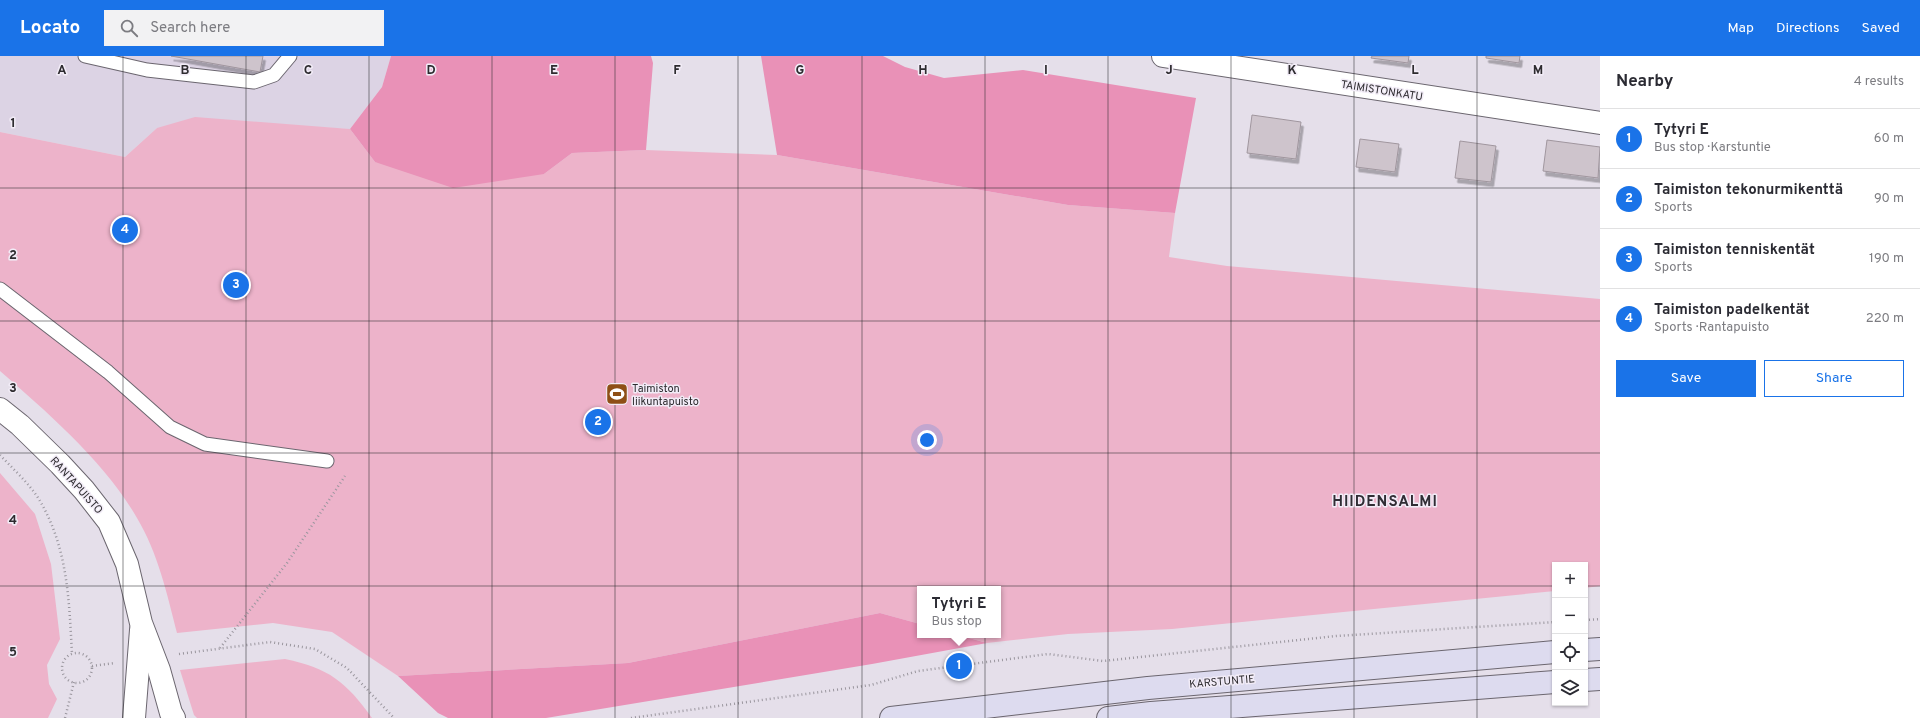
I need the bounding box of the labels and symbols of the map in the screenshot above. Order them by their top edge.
text: A [57,63,67,79]
text: B [181,63,190,79]
text: C [304,63,312,79]
text: D [426,63,436,79]
text: E [550,63,558,79]
text: F [673,63,681,79]
text: G [796,63,805,79]
text: H [918,63,928,79]
text: I [1044,63,1048,79]
text: J [1165,63,1173,79]
text: K [1287,63,1297,79]
text: L [1411,63,1419,79]
text: M [1533,63,1543,79]
street label: TAIMISTONKATU [1340,78,1424,104]
text: 1 [10,116,16,132]
pin: 4 [112,215,138,245]
text: 2 [9,248,17,264]
pin: 3 [223,270,249,300]
text: 3 [9,381,17,397]
sports icon: Taimiston liikuntapuisto [604,381,630,407]
place label: Taimiston liikuntapuisto [632,382,699,409]
pin: 2 [585,407,611,437]
your location [917,430,937,450]
street label: RANTAPUISTO [47,454,106,517]
district label: HIIDENSALMI [1332,493,1438,512]
text: 4 [9,513,17,529]
text: 5 [9,645,17,661]
pin: 1 [946,651,972,681]
street label: KARSTUNTIE [1189,672,1255,692]

